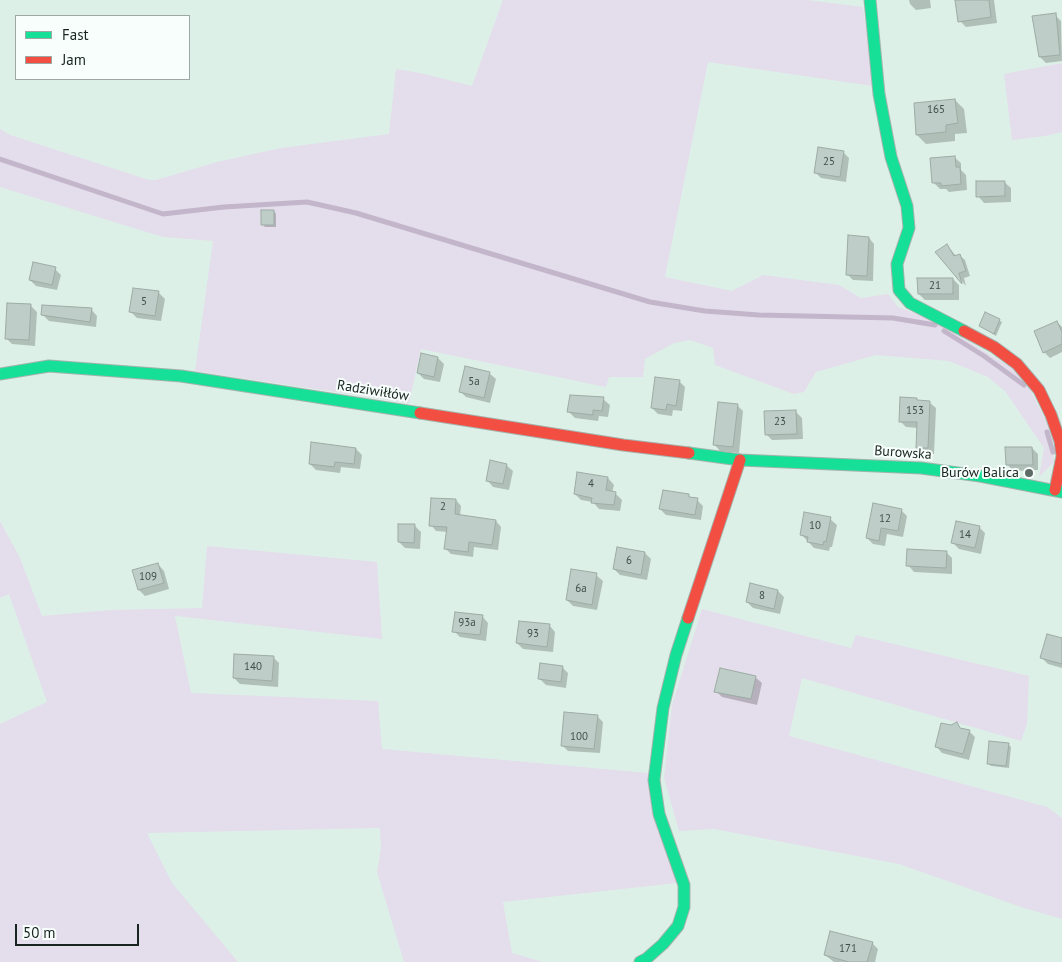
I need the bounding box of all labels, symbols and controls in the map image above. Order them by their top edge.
legend [15,15,190,80]
text: Fast [62,25,89,44]
text: Jam [62,50,86,69]
house number: 165 [927,103,945,117]
house number: 25 [823,155,835,169]
house number: 21 [929,279,941,293]
house number: 5 [141,295,147,309]
house number: 5a [468,375,480,389]
street label: Radziwiłłów [336,377,410,405]
house number: 153 [906,404,924,418]
house number: 23 [774,415,786,429]
street label: Burowska [874,443,932,463]
place label: Burów Balica [941,465,1019,481]
marker: Burów Balica [1023,467,1035,479]
house number: 4 [588,477,594,491]
house number: 2 [440,500,446,514]
house number: 12 [879,512,891,526]
house number: 10 [809,519,821,533]
house number: 14 [959,528,971,542]
house number: 6 [626,554,632,568]
house number: 109 [139,570,157,584]
house number: 6a [575,582,587,596]
house number: 8 [759,589,765,603]
house number: 93a [458,616,476,630]
house number: 93 [527,627,539,641]
house number: 140 [244,660,262,674]
house number: 100 [570,730,588,744]
scale bar [18,914,141,946]
text: 50 m [23,923,56,942]
house number: 171 [839,942,857,956]

